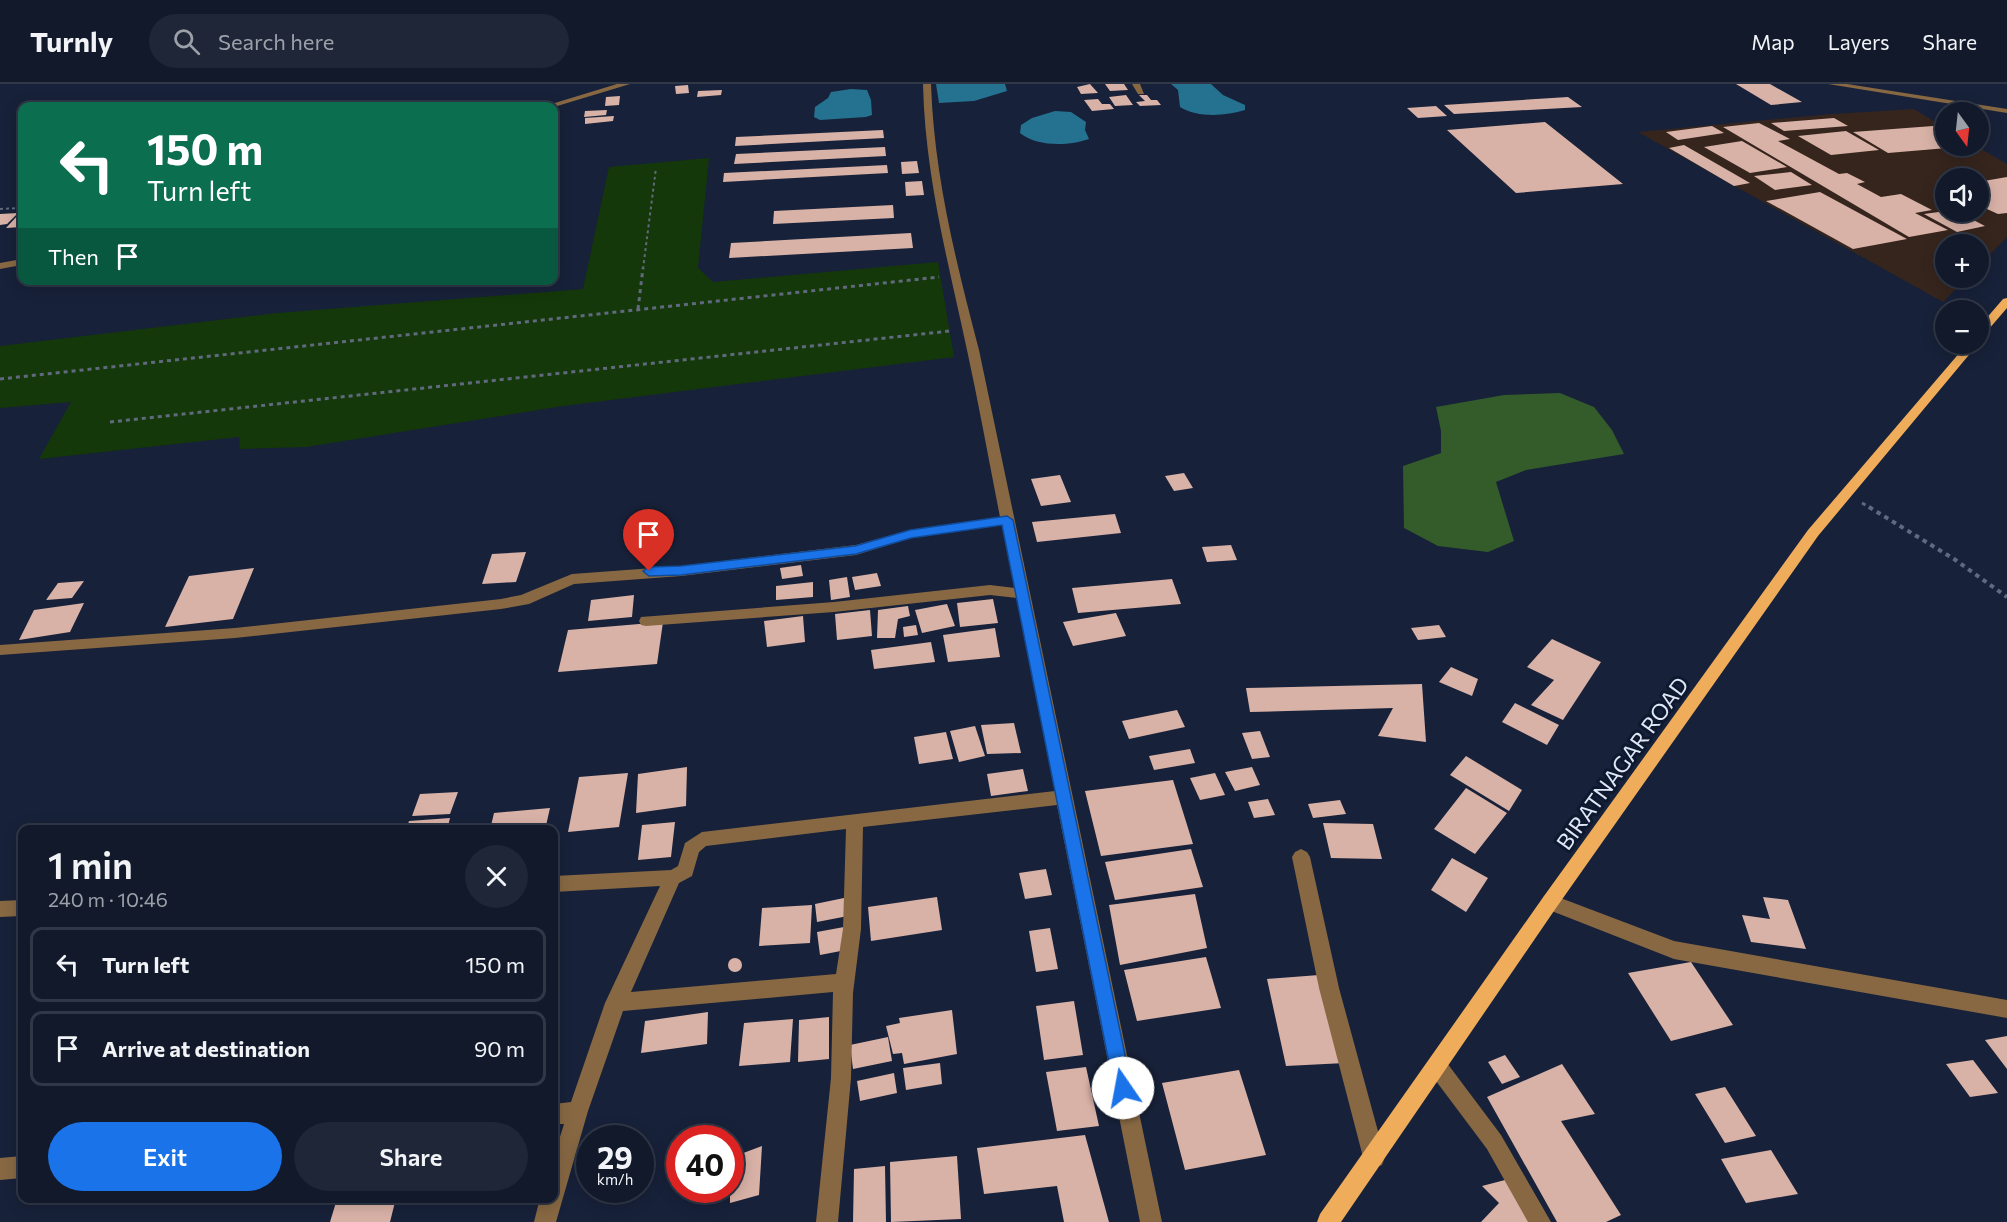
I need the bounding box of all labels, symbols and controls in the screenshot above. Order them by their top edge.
search box [149,14,569,68]
text: Turnly [30,24,113,58]
icon: search [170,25,203,58]
text: Search here [218,28,334,55]
text: Map [1751,29,1795,54]
text: Layers [1828,29,1890,54]
text: Share [1923,29,1977,54]
north arrow [1935,102,1989,156]
map controls [1935,102,1989,354]
text: 150 m [147,122,263,174]
icon: left [48,126,126,204]
button: sound [1935,168,1989,222]
text: Turn left [147,174,251,207]
button: + [1935,234,1989,288]
icon: arrive [111,240,144,273]
text: Then [48,243,99,270]
button: − [1935,300,1989,354]
pin [623,509,674,571]
icon: arrive [632,518,665,551]
street label: BIRATNAGAR ROAD [1550,671,1694,855]
text: 1 min [48,842,133,886]
button: close [465,845,528,908]
text: 240 m · 10:46 [48,887,168,911]
icon: left [51,948,84,981]
text: Turn left [102,951,189,978]
text: 150 m [465,951,525,978]
icon: arrive [51,1032,84,1065]
text: Arrive at destination [102,1035,310,1062]
text: 90 m [474,1035,525,1062]
position arrow [1091,1056,1155,1120]
button: Exit [48,1122,282,1191]
button: Share [294,1122,528,1191]
speed limit sign: 40 [666,1125,744,1203]
text: 29 [597,1138,633,1175]
text: km/h [597,1170,633,1188]

